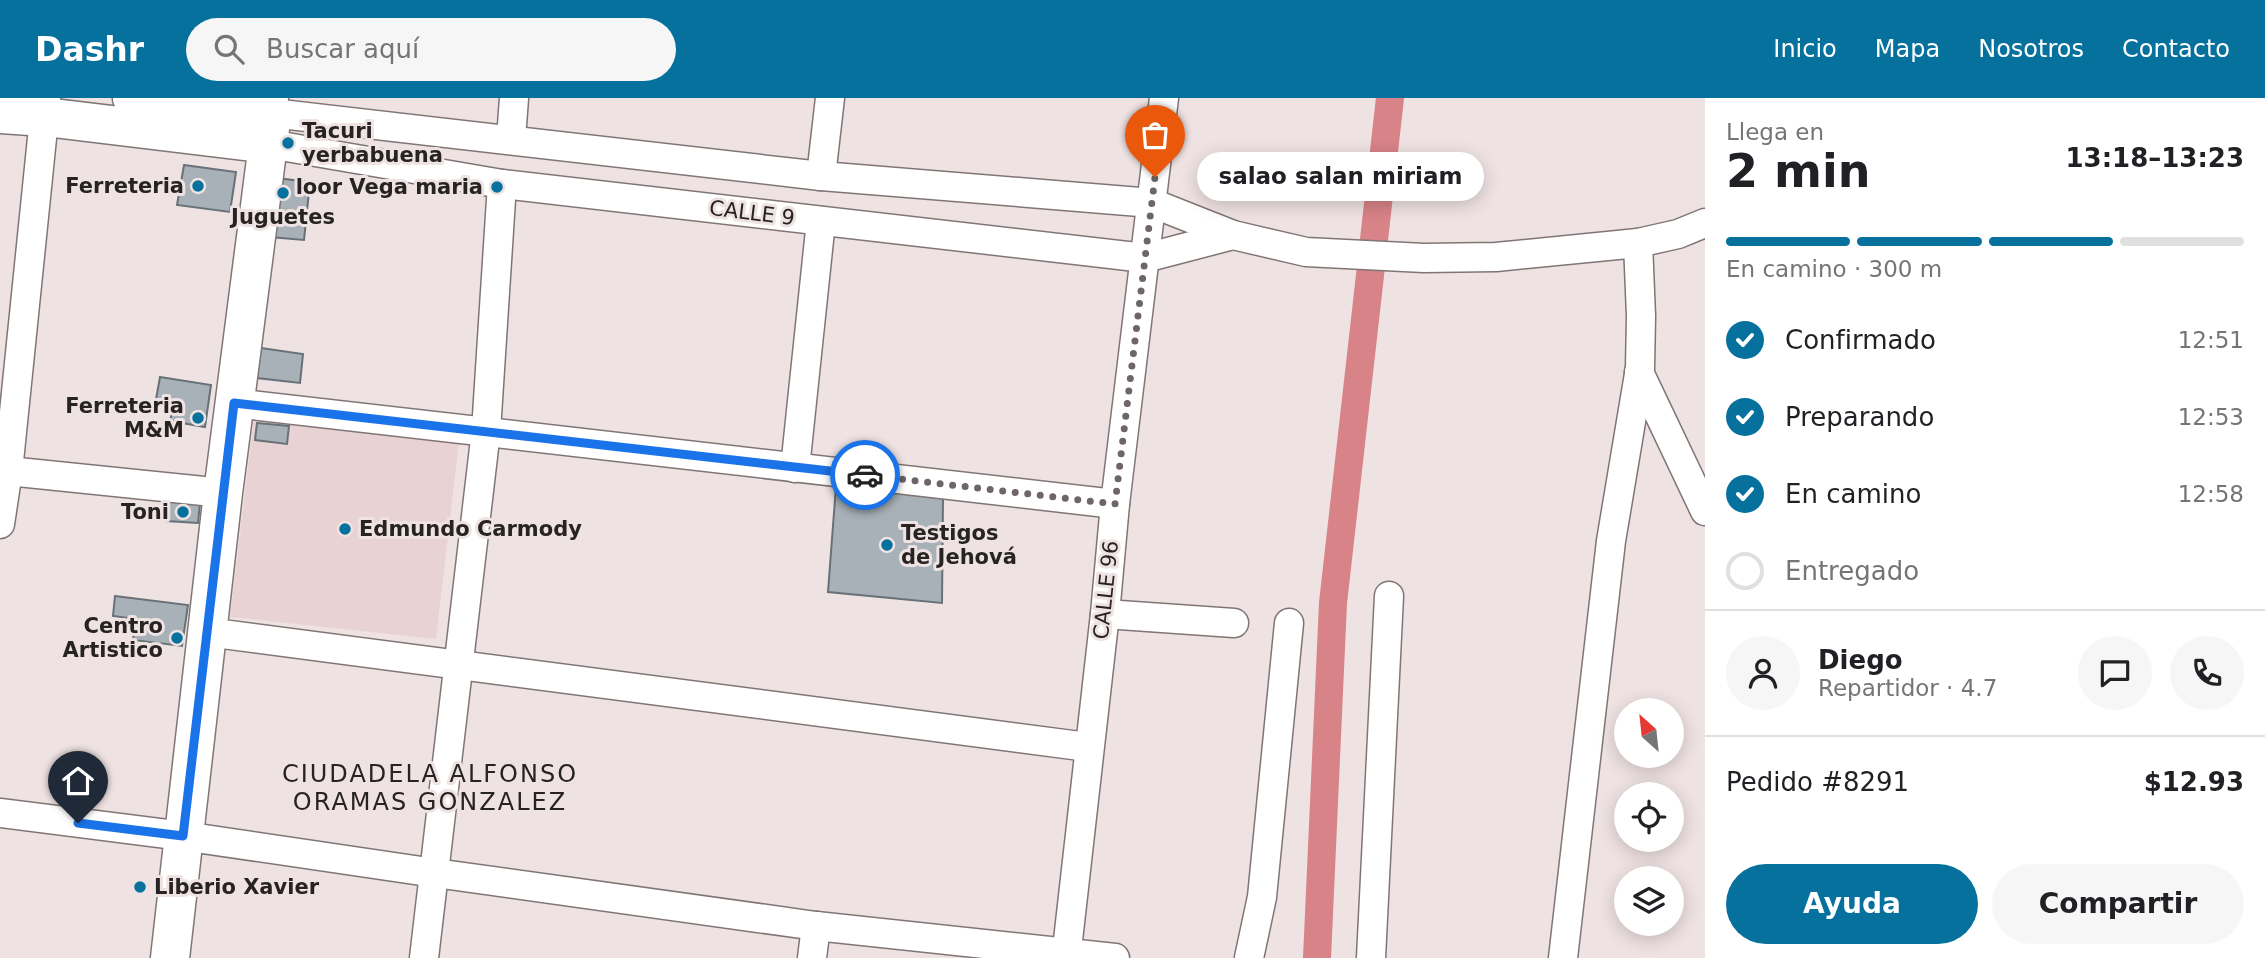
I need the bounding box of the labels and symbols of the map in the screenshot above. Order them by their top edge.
pin [1125,105,1185,177]
place label: Tacuri yerbabuena [302,119,443,167]
marker: Tacuri yerbabuena [280,135,296,151]
callout: salao salan miriam [1197,153,1484,202]
place label: Ferreteria [65,174,184,198]
place label: loor Vega maria [296,175,483,199]
marker: Ferreteria [190,178,206,194]
marker: loor Vega maria [489,179,505,195]
marker: Juguetes [275,185,291,201]
street label: CALLE 9 [708,196,796,230]
place label: Juguetes [229,205,335,229]
place label: Ferreteria M&M [65,394,184,442]
marker: Ferreteria M&M [190,410,206,426]
courier [830,440,900,510]
place label: Toni [121,500,169,524]
marker: Toni [175,504,191,520]
place label: Edmundo Carmody [359,517,582,541]
marker: Edmundo Carmody [337,521,353,537]
place label: Testigos de Jehová [901,521,1017,569]
marker: Testigos de Jehová [879,537,895,553]
street label: CALLE 96 [1089,539,1123,641]
place label: Centro Artistico [63,614,163,662]
marker: Centro Artistico [169,630,185,646]
north arrow [1614,698,1684,768]
pin [48,751,108,823]
district label: CIUDADELA ALFONSO ORAMAS GONZALEZ [282,760,578,816]
place label: Liberio Xavier [154,875,320,899]
marker: Liberio Xavier [132,879,148,895]

